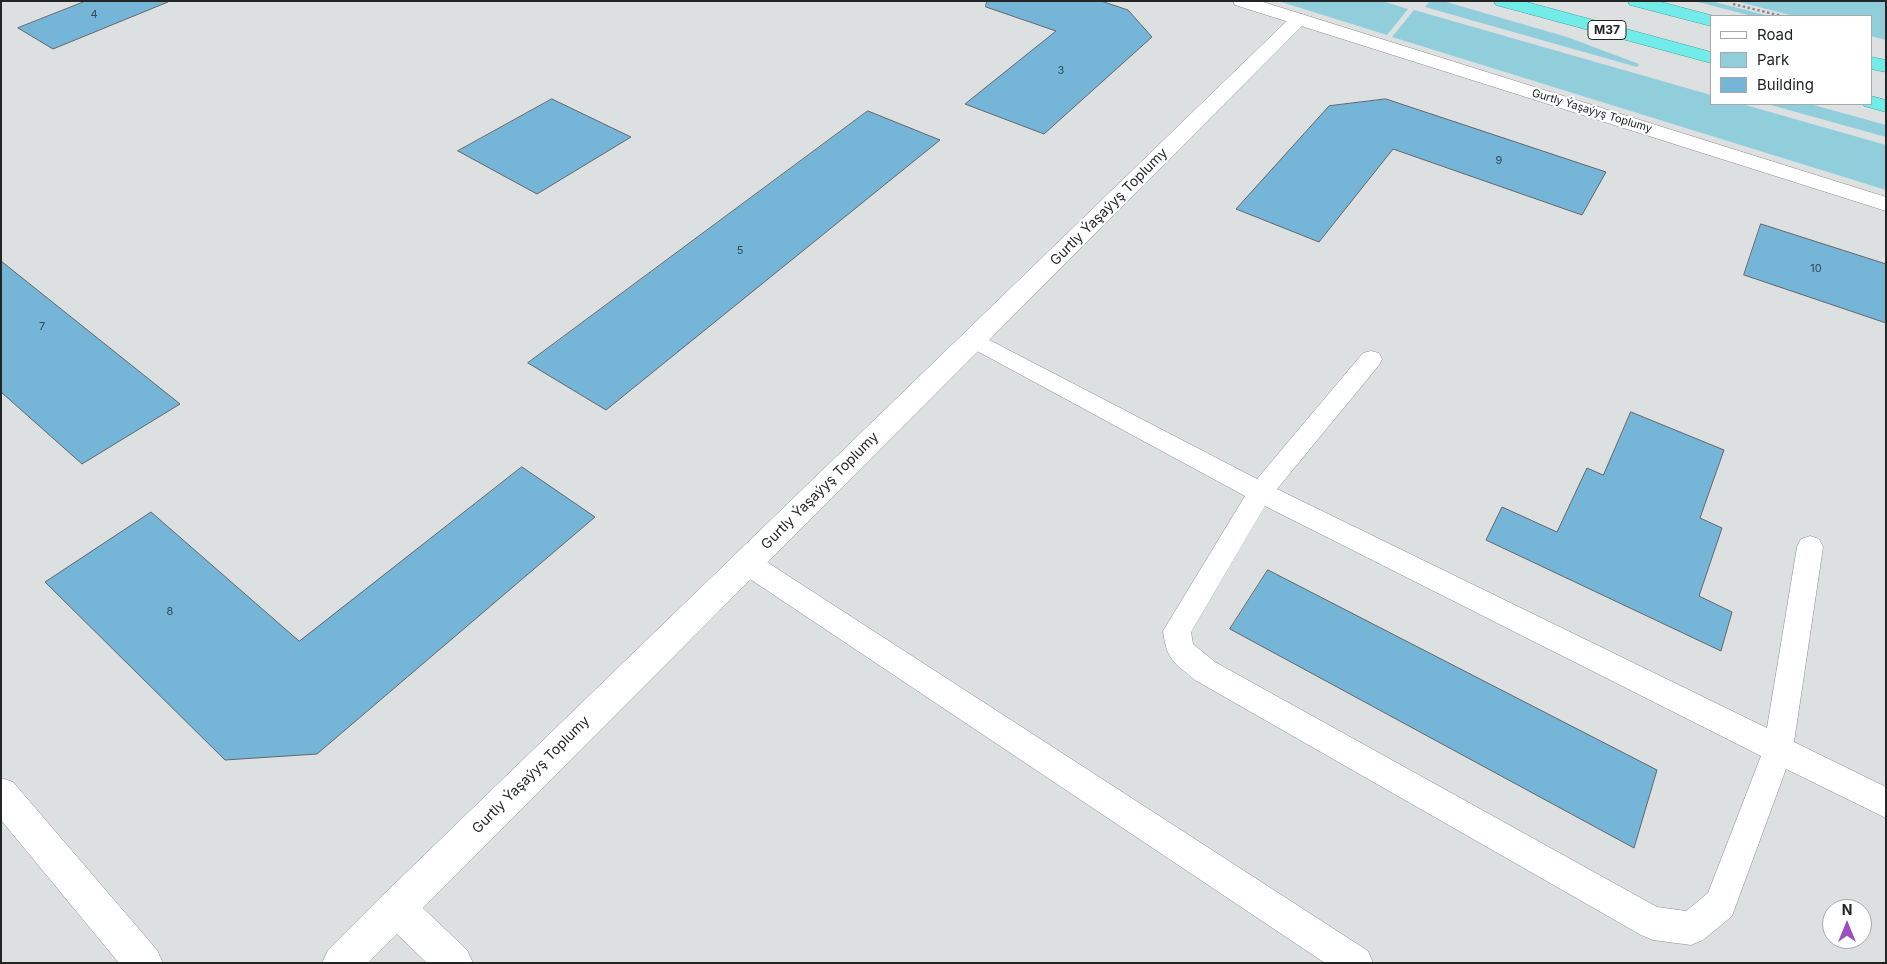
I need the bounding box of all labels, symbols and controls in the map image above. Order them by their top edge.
house number: 4 [90,8,98,22]
legend [1710,15,1872,105]
road number: M37 [1588,20,1626,40]
text: Road [1757,25,1793,44]
text: Park [1757,50,1789,69]
house number: 3 [1058,64,1064,78]
text: Building [1757,75,1814,94]
street label: Gurtly Ýaşaýyş Toplumy [1530,86,1654,136]
street label: Gurtly Ýaşaýyş Toplumy [1047,145,1171,269]
house number: 9 [1496,154,1502,168]
house number: 5 [737,244,743,258]
house number: 10 [1810,262,1822,276]
house number: 7 [39,320,45,334]
street label: Gurtly Ýaşaýyş Toplumy [758,429,882,553]
house number: 8 [167,605,173,619]
street label: Gurtly Ýaşaýyş Toplumy [469,713,593,837]
north arrow [1822,899,1872,949]
text: N [1842,901,1852,918]

